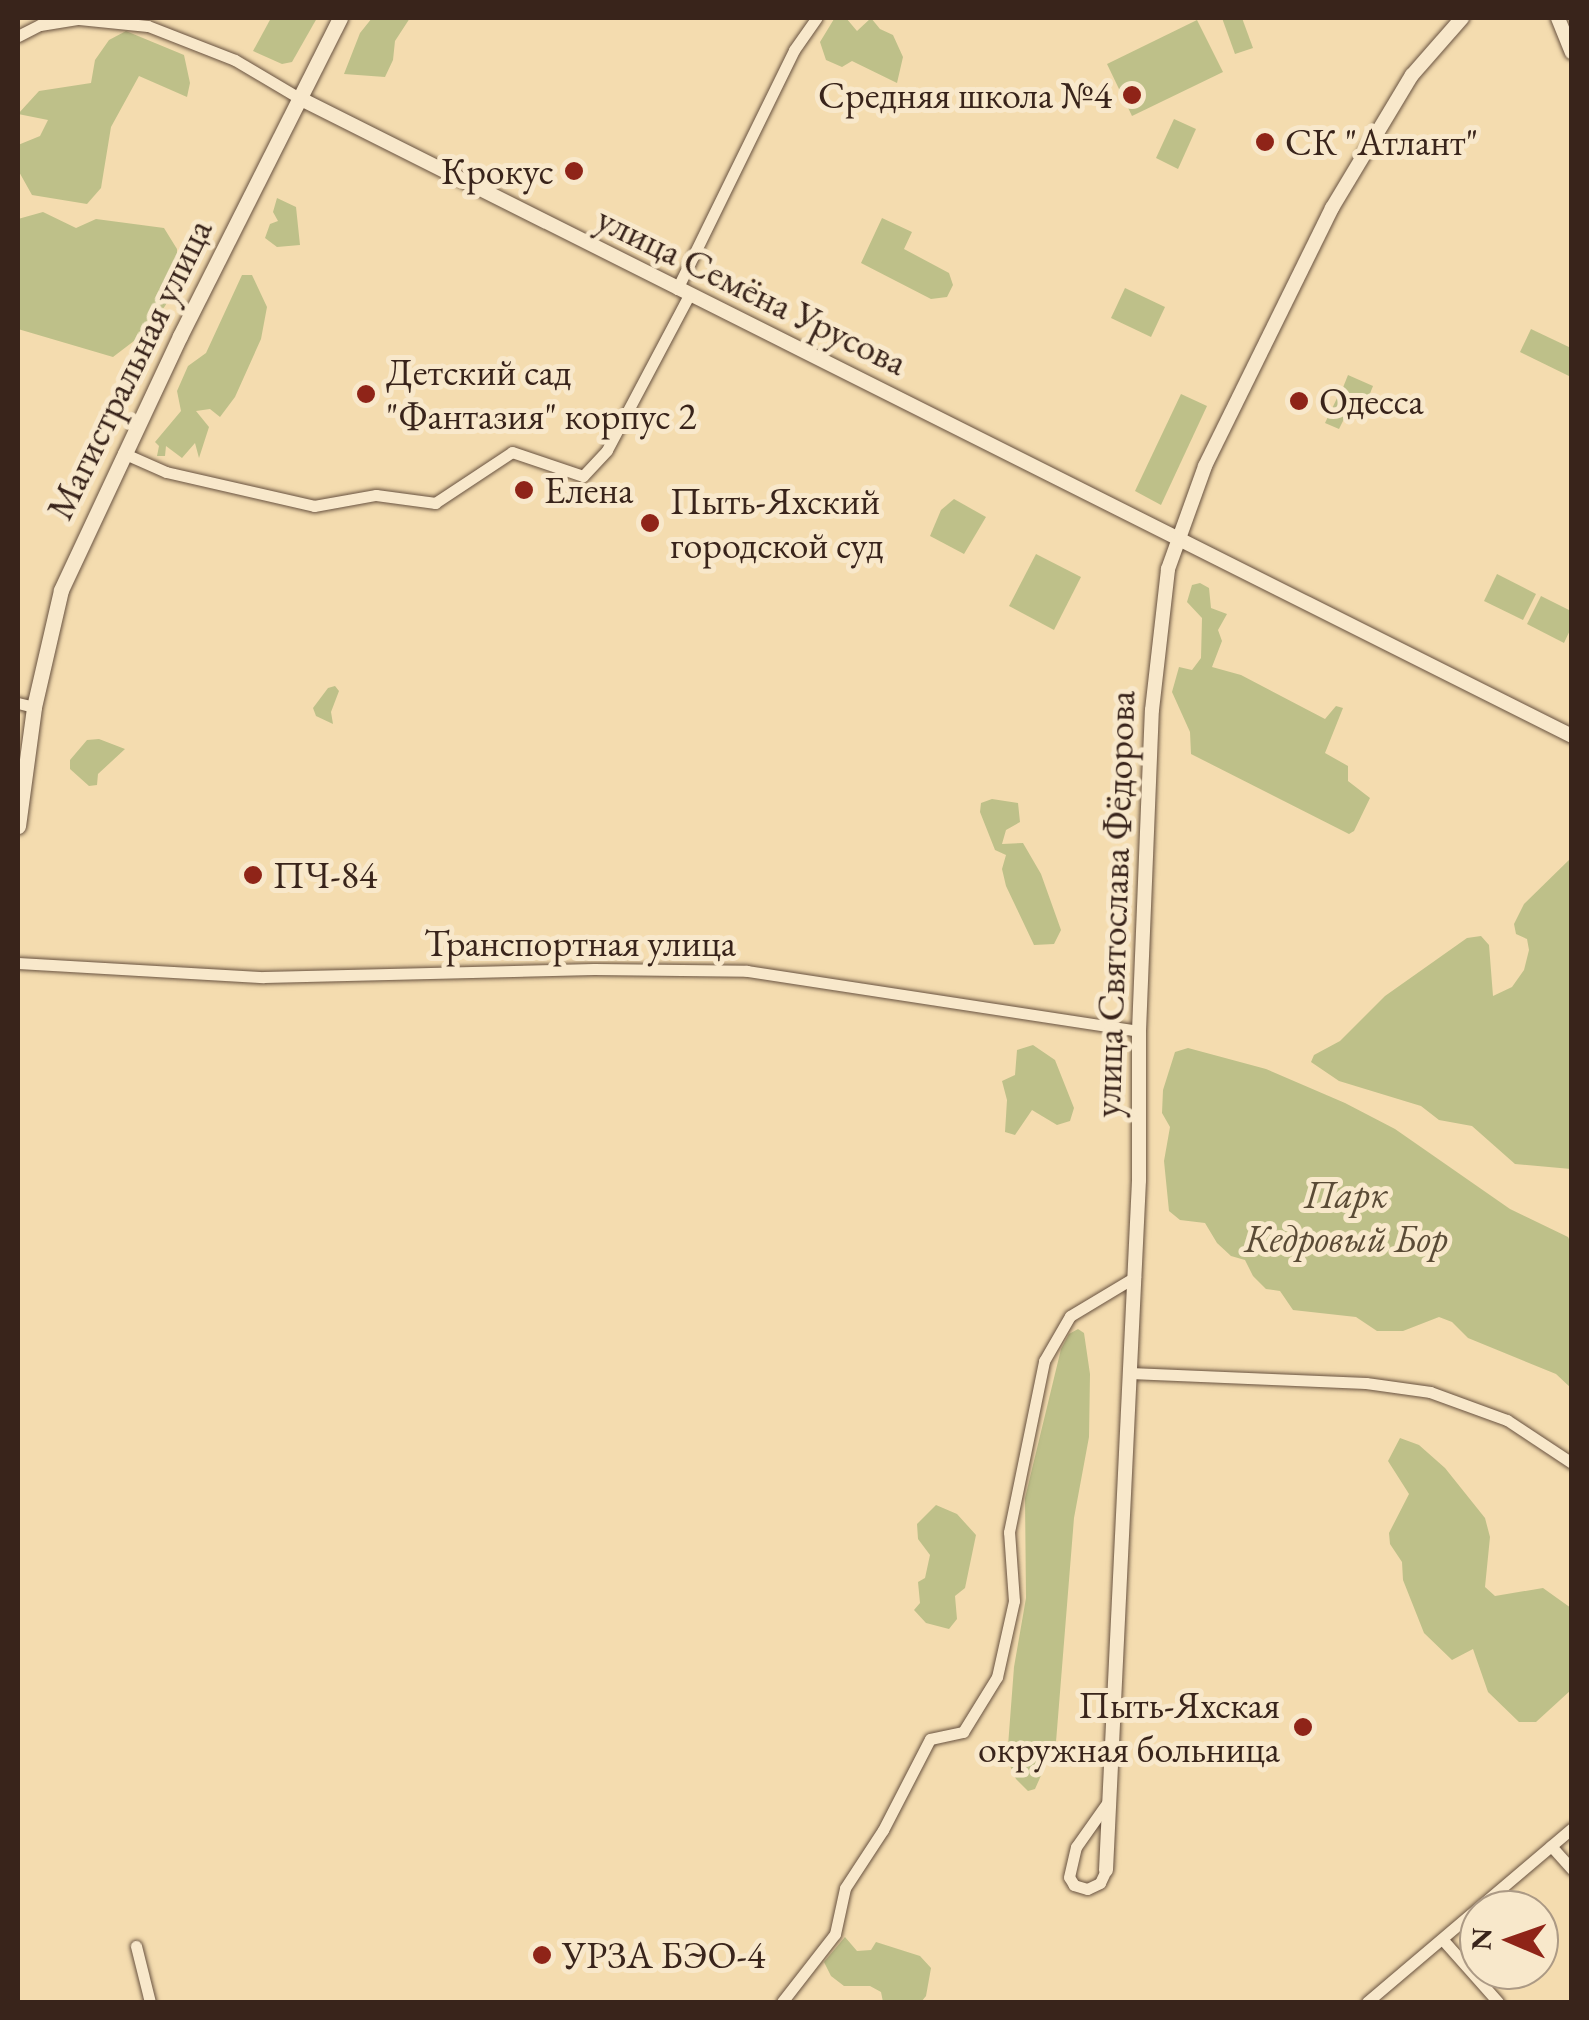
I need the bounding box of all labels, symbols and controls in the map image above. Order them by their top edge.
place label: Средняя школа №4 [818,72,1112,118]
marker: Средняя школа №4 [1121,84,1143,106]
place label: СК "Атлант" [1285,119,1478,165]
marker: СК "Атлант" [1254,131,1276,153]
place label: Крокус [441,148,554,194]
marker: Крокус [563,160,585,182]
street label: улица Семёна Урусова [590,195,914,385]
street label: Магистральная улица [36,211,222,527]
place label: Детский сад "Фантазия" корпус 2 [386,349,697,438]
place label: Одесса [1319,378,1424,424]
marker: Детский сад "Фантазия" корпус 2 [355,383,377,405]
marker: Одесса [1288,390,1310,412]
place label: Елена [544,467,633,513]
place label: Пыть-Яхский городской суд [670,478,884,568]
marker: Елена [513,479,535,501]
marker: Пыть-Яхский городской суд [639,512,661,534]
street label: улица Святослава Фёдорова [1084,690,1144,1118]
place label: ПЧ-84 [273,852,377,898]
marker: ПЧ-84 [242,864,264,886]
street label: Транспортная улица [424,920,736,966]
park label: Парк Кедровый Бор [1244,1171,1448,1260]
place label: Пыть-Яхская окружная больница [978,1682,1280,1772]
marker: Пыть-Яхская окружная больница [1290,1714,1316,1740]
north arrow [1459,1890,1559,1990]
text: N [1463,1927,1499,1951]
place label: УРЗА БЭО-4 [562,1932,765,1978]
marker: УРЗА БЭО-4 [531,1944,553,1966]

